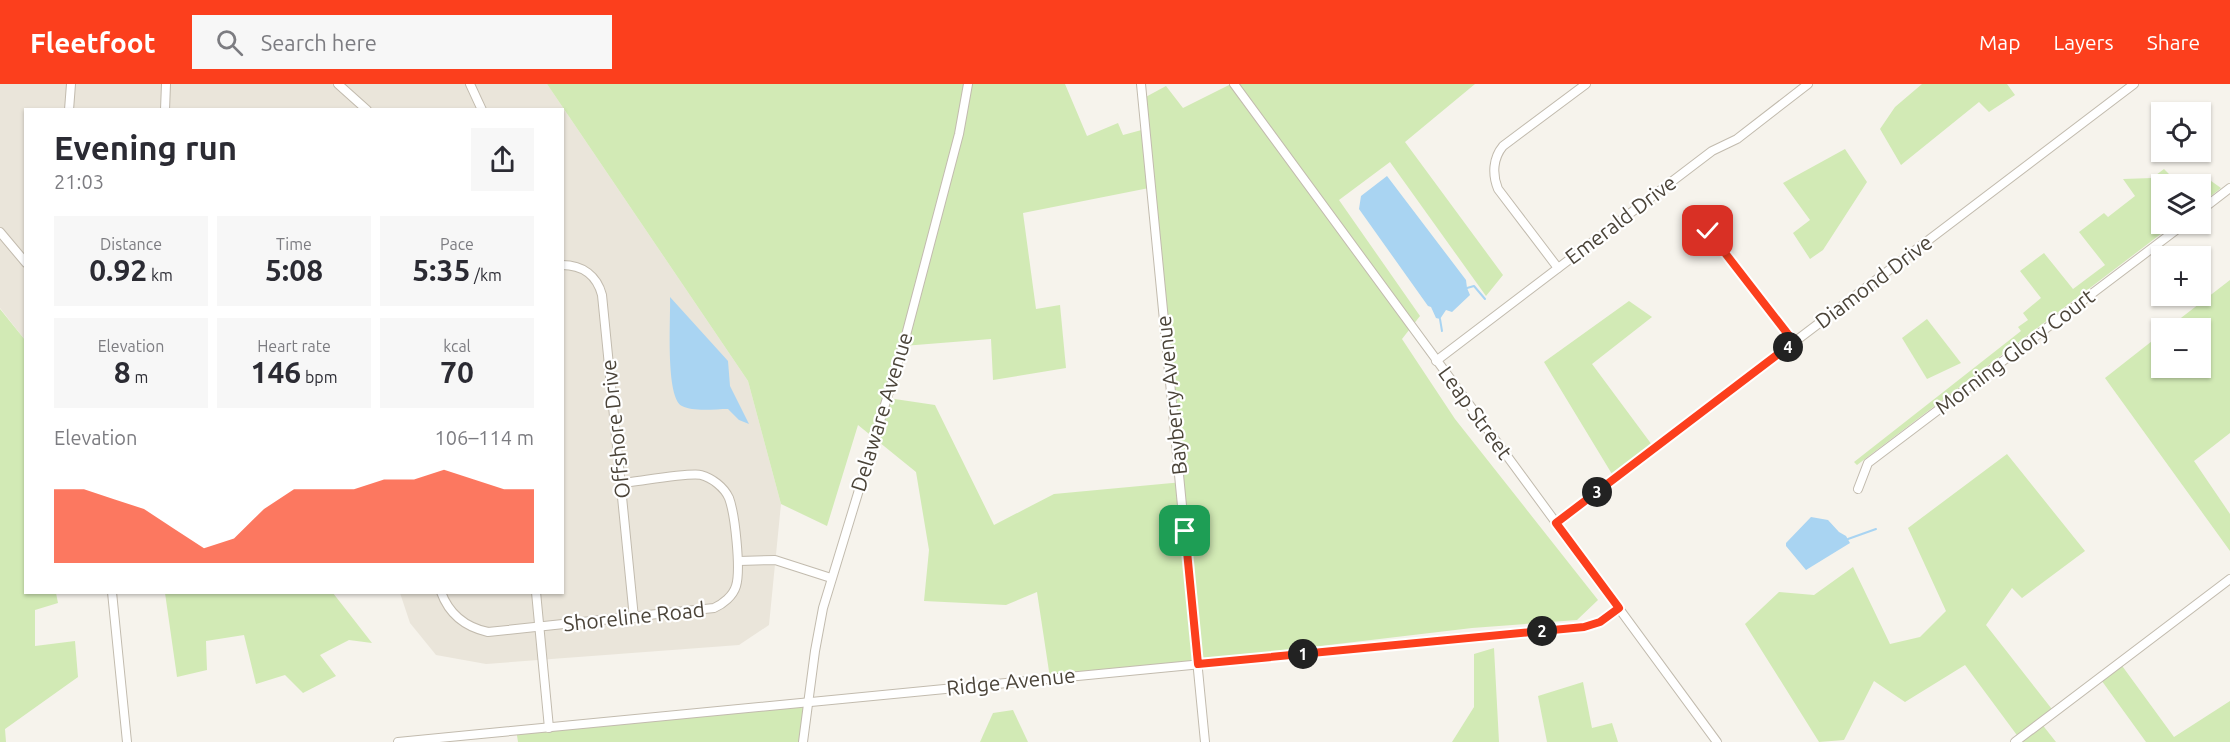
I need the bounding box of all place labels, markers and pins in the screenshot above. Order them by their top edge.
pin [1682,205,1733,256]
pin: 4 [1773,332,1803,362]
pin: 3 [1582,477,1612,507]
pin [1159,505,1210,556]
pin: 2 [1527,616,1557,646]
pin: 1 [1288,639,1318,669]

